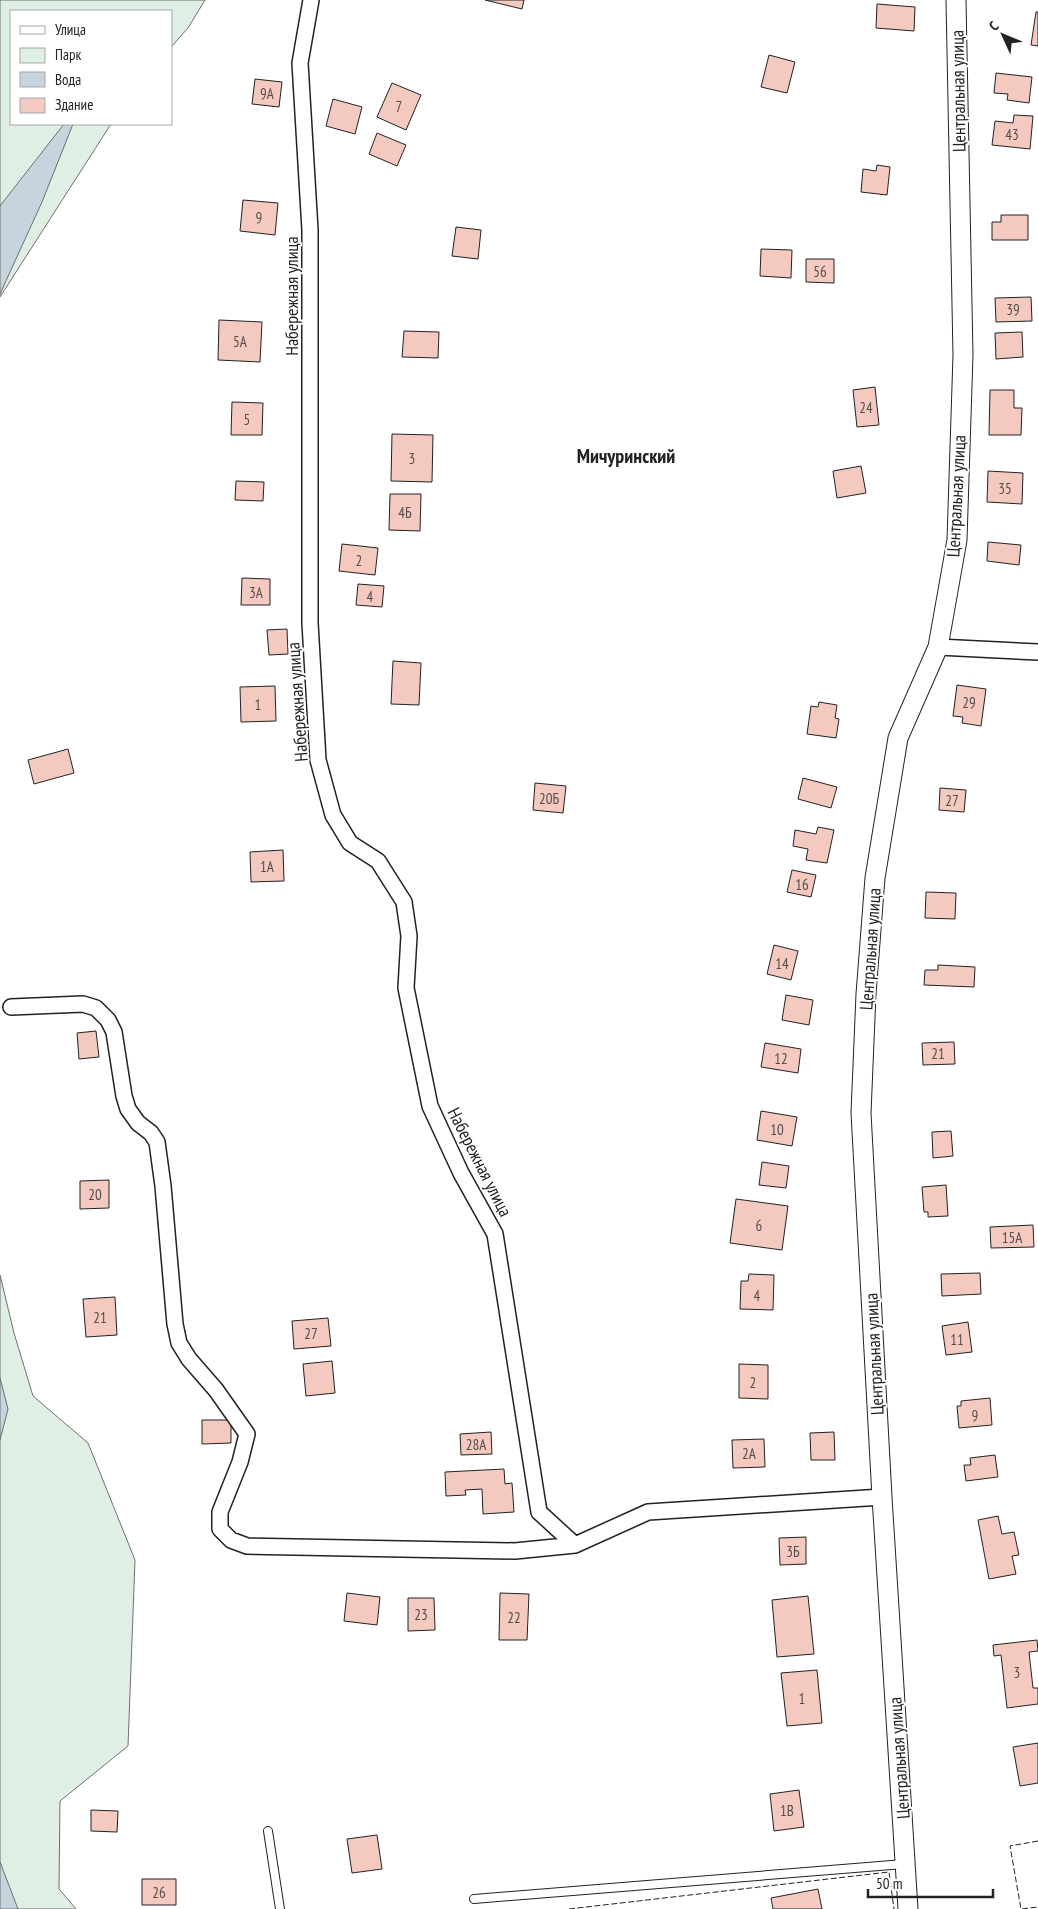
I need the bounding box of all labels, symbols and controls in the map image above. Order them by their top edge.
legend [10,10,172,125]
north arrow [978,10,1028,60]
text: С [985,17,1003,35]
text: Улица [55,20,86,39]
street label: Центральная улица [945,30,971,152]
text: Парк [55,45,81,64]
text: Вода [55,70,81,89]
house number: 9А [260,84,275,103]
text: Здание [55,95,93,114]
house number: 7 [396,97,402,116]
house number: 43 [1005,125,1019,144]
house number: 9 [256,208,262,227]
street label: Набережная улица [280,236,303,356]
house number: 56 [813,262,827,281]
house number: 39 [1006,300,1020,319]
house number: 5А [233,332,248,351]
house number: 24 [859,398,873,417]
house number: 5 [244,410,250,429]
street label: Центральная улица [941,434,971,558]
district label: Мичуринский [577,443,675,469]
house number: 3 [409,449,415,468]
house number: 35 [998,479,1012,498]
house number: 4Б [398,503,412,522]
house number: 2 [356,551,362,570]
house number: 3А [249,583,264,602]
house number: 4 [367,587,374,606]
street label: Набережная улица [281,642,313,762]
house number: 29 [962,693,976,712]
house number: 1 [255,695,261,714]
house number: 20Б [539,789,559,808]
house number: 27 [945,791,959,810]
house number: 1А [260,857,275,876]
house number: 16 [795,875,809,894]
street label: Центральная улица [854,887,886,1011]
house number: 14 [775,954,789,973]
house number: 21 [931,1044,945,1063]
house number: 12 [774,1049,788,1068]
street label: Набережная улица [443,1104,517,1220]
house number: 10 [770,1120,784,1139]
house number: 20 [88,1185,102,1204]
house number: 6 [756,1216,763,1235]
house number: 15А [1002,1228,1023,1247]
house number: 4 [754,1286,761,1305]
street label: Центральная улица [859,1292,889,1416]
house number: 21 [93,1308,107,1327]
house number: 27 [304,1324,318,1343]
house number: 11 [950,1330,964,1349]
house number: 2 [750,1373,756,1392]
house number: 9 [972,1406,978,1425]
house number: 28А [466,1435,487,1454]
house number: 2А [742,1444,757,1463]
house number: 3Б [786,1542,800,1561]
house number: 23 [414,1605,428,1624]
house number: 22 [507,1608,521,1627]
house number: 3 [1014,1663,1020,1682]
house number: 1 [799,1689,805,1708]
street label: Центральная улица [883,1696,915,1820]
house number: 1В [780,1801,794,1820]
scale bar [868,1866,993,1898]
text: 50 m [876,1874,902,1893]
house number: 26 [152,1883,166,1902]

